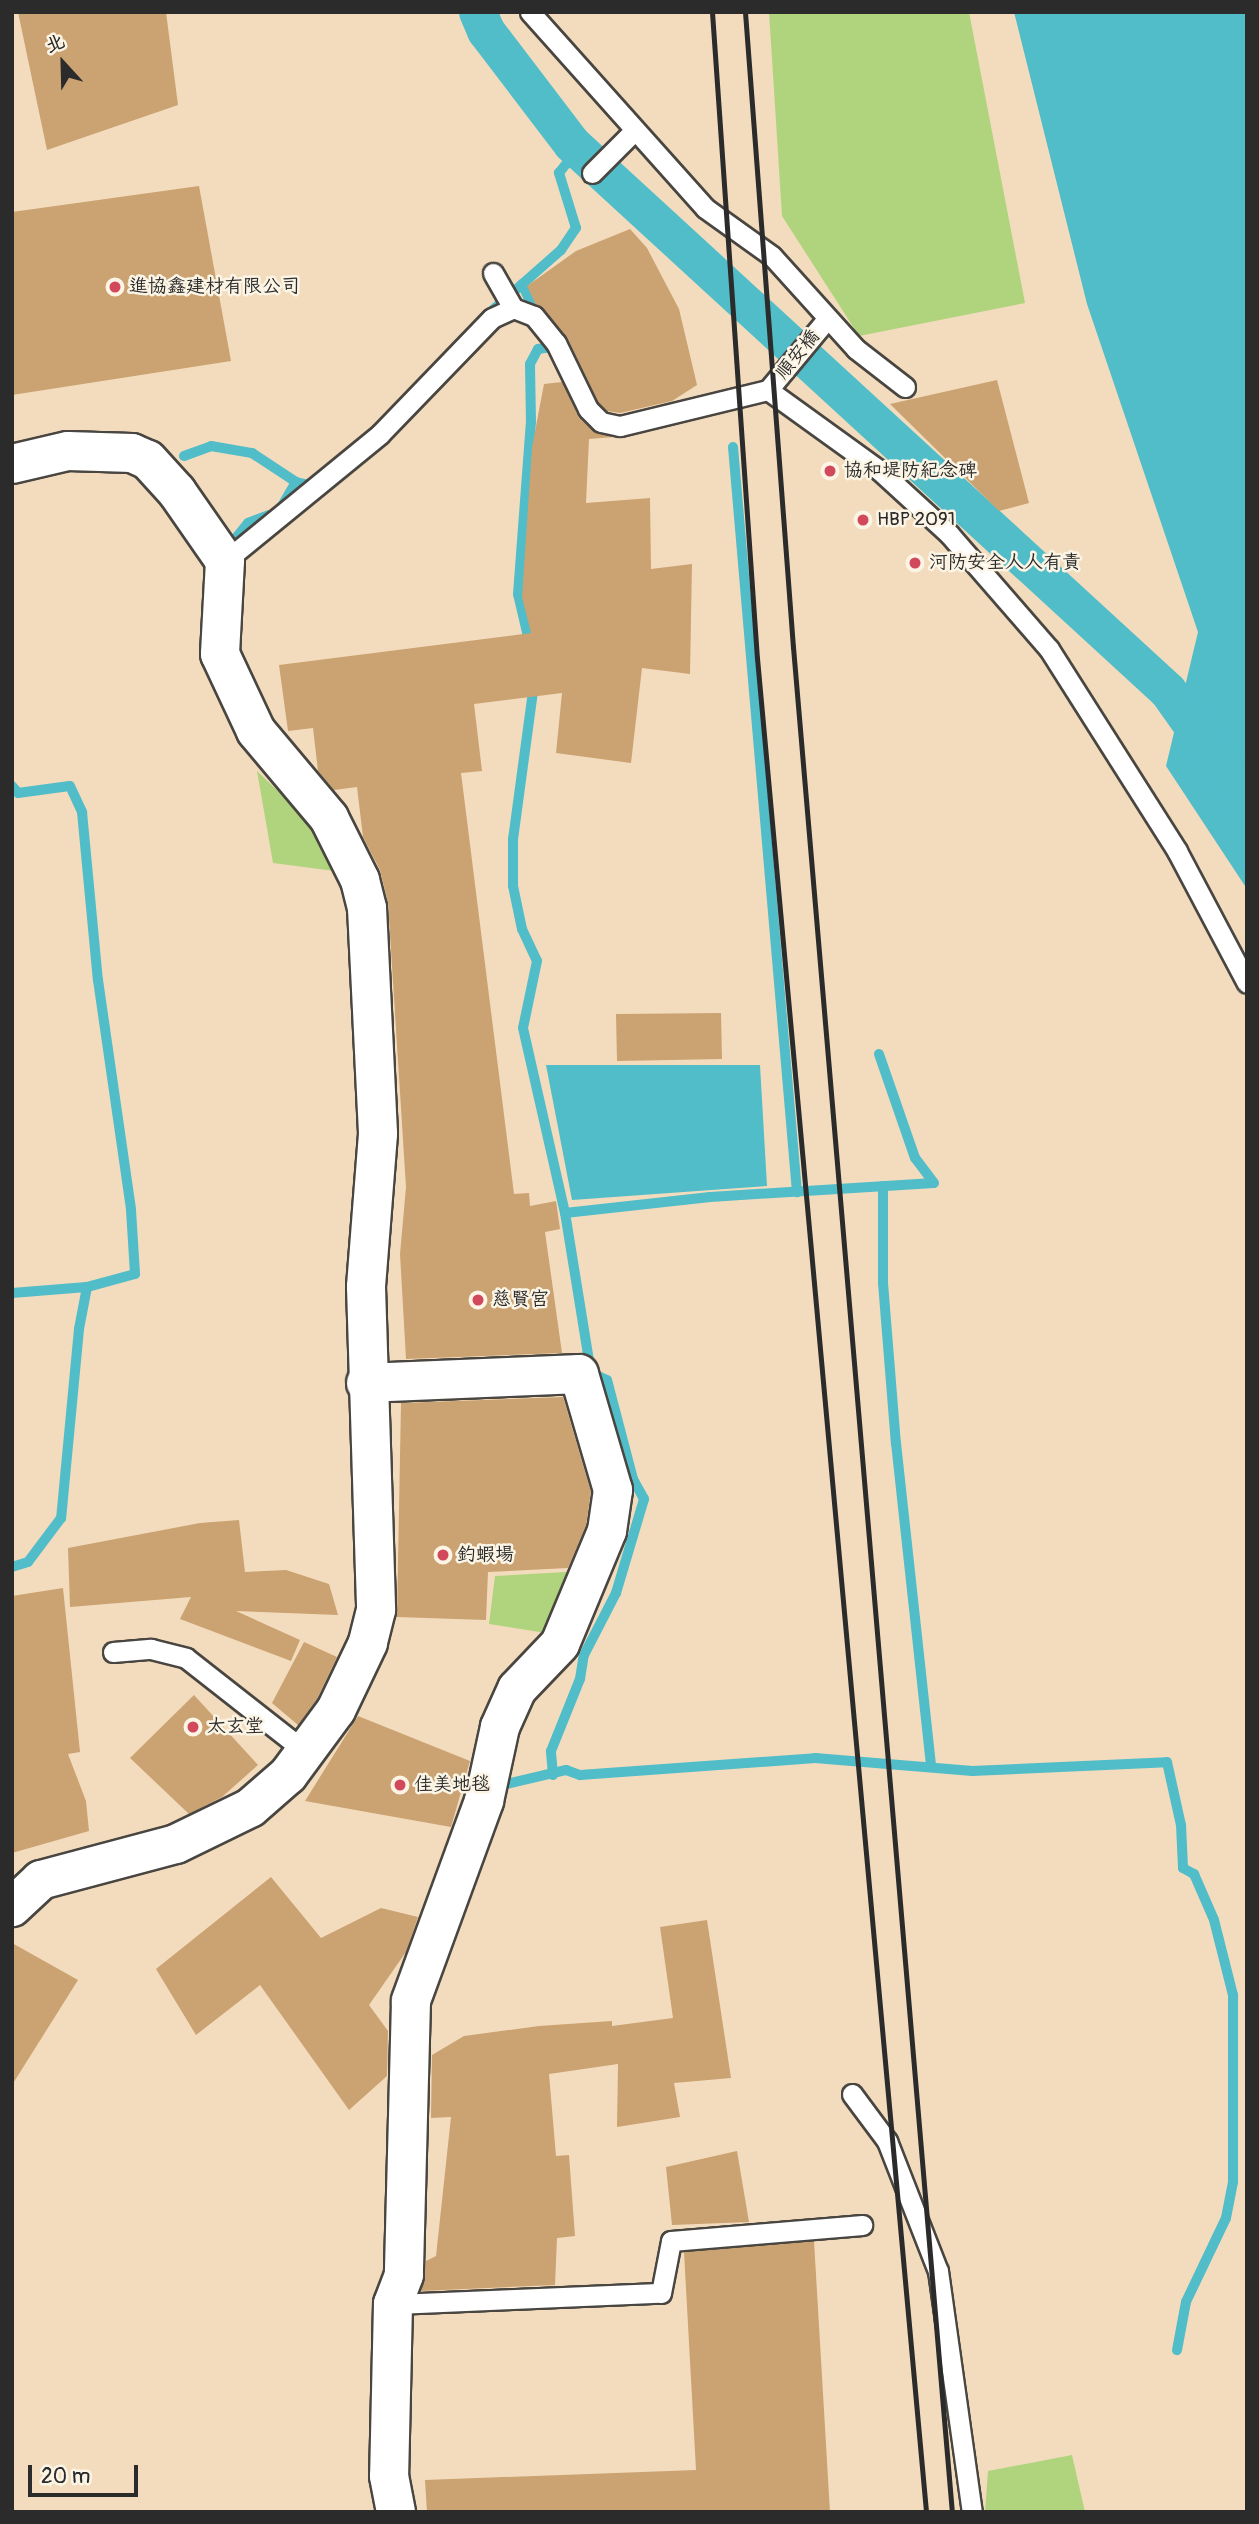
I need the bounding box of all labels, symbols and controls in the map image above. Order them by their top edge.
north arrow [28,28,98,98]
text: 北 [42,29,68,58]
place label: 進協鑫建材有限公司 [129,276,300,298]
marker: 進協鑫建材有限公司 [107,279,123,295]
street label: 順安橋 [771,326,825,384]
place label: 協和堤防紀念碑 [844,460,977,482]
marker: 協和堤防紀念碑 [822,463,838,479]
place label: HBP 2091 [877,509,955,531]
marker: HBP 2091 [855,512,871,528]
place label: 河防安全人人有責 [929,552,1081,574]
marker: 河防安全人人有責 [907,555,923,571]
place label: 慈賢宮 [492,1289,549,1311]
marker: 慈賢宮 [470,1292,486,1308]
place label: 釣蝦場 [457,1544,514,1566]
marker: 釣蝦場 [435,1547,451,1563]
place label: 太玄堂 [207,1716,264,1738]
marker: 太玄堂 [185,1719,201,1735]
place label: 佳美地毯 [414,1774,490,1796]
marker: 佳美地毯 [392,1777,408,1793]
scale bar [32,2450,142,2494]
text: 20 m [41,2463,90,2490]

